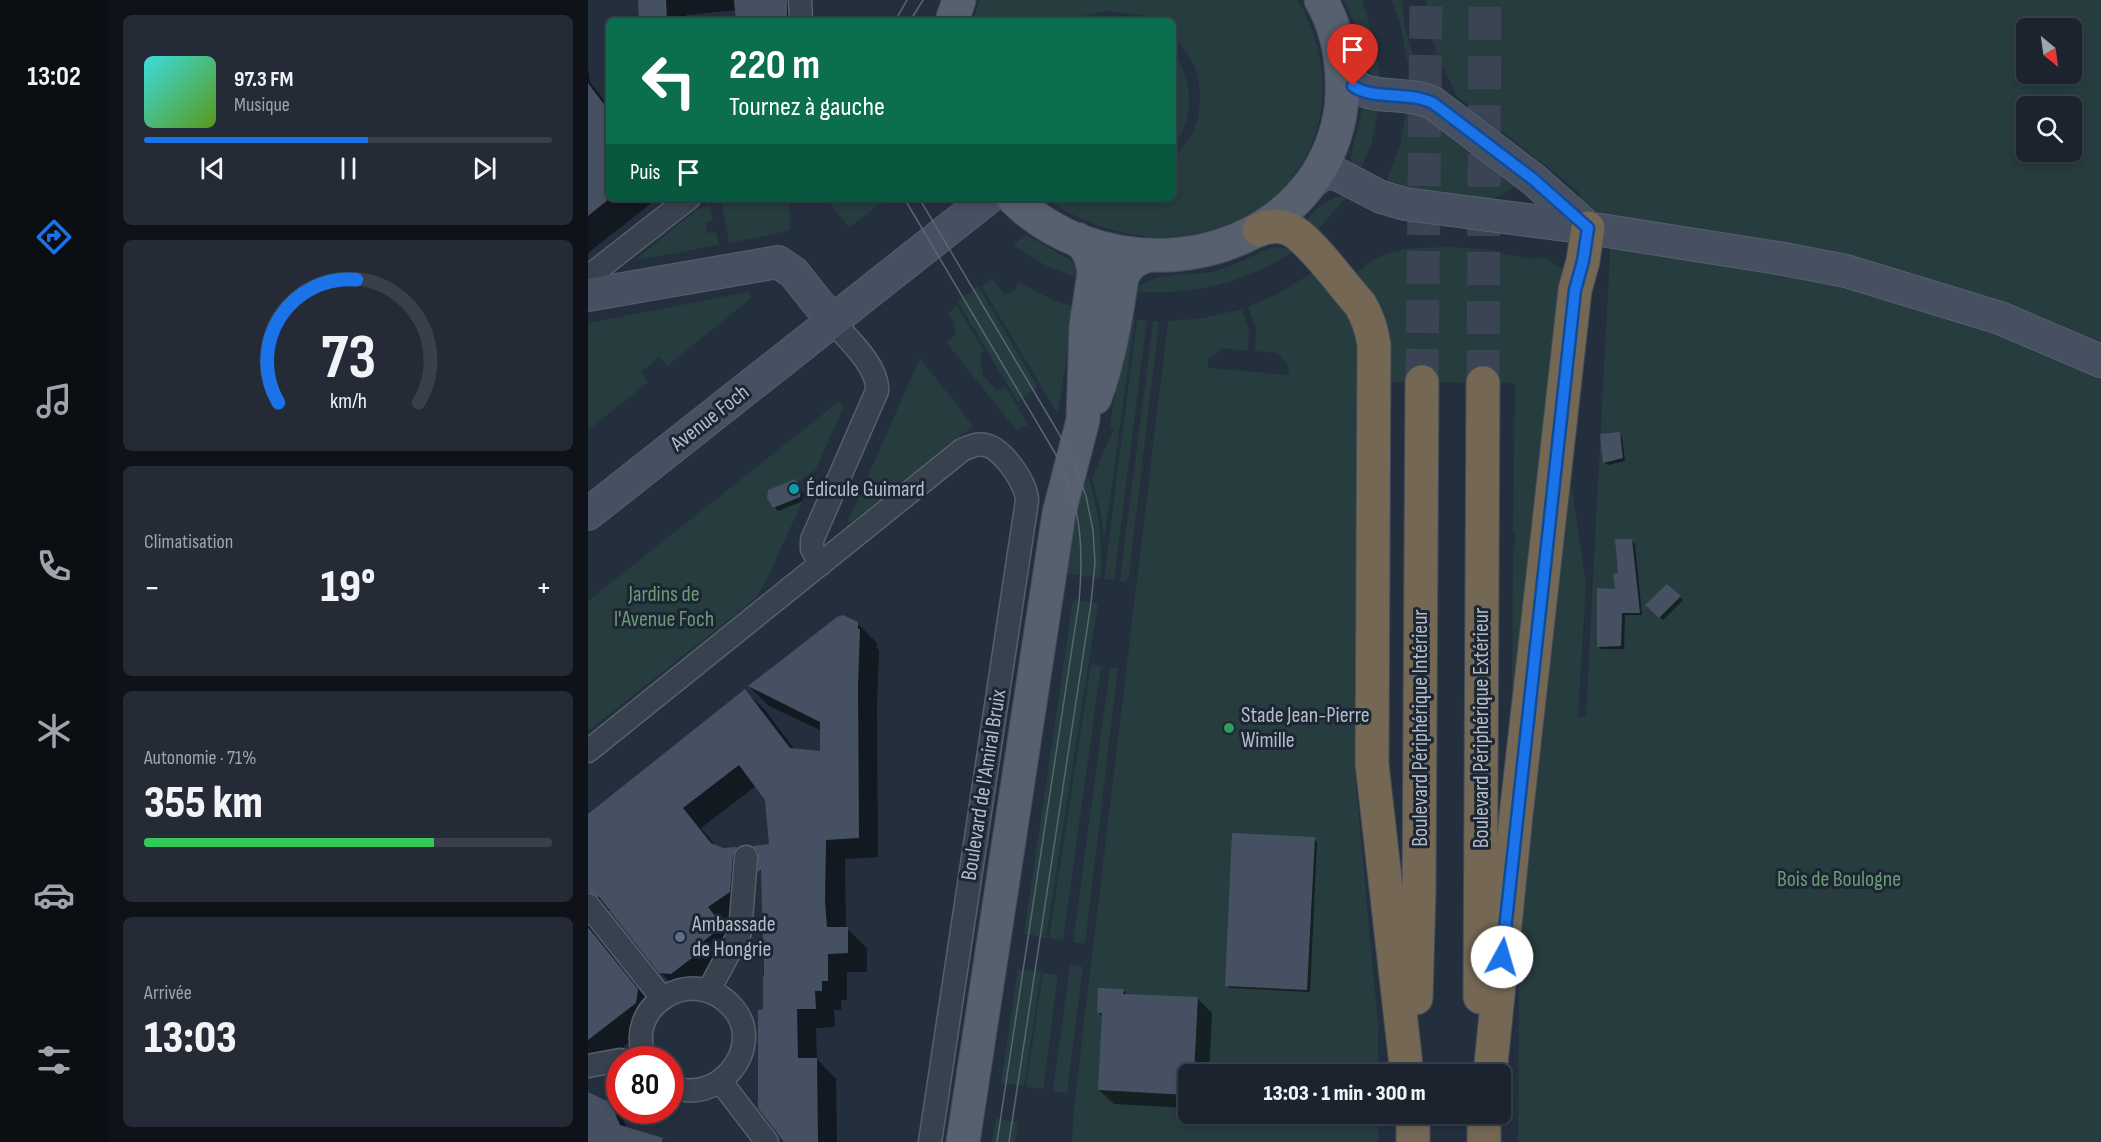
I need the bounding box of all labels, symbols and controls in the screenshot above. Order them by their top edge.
north arrow [2016,18,2082,84]
map controls [2016,18,2082,162]
pin [1327,24,1378,86]
icon: arrive [1336,33,1369,66]
text: 220 m [729,40,820,91]
icon: left [630,42,708,120]
text: 13:02 [27,61,81,93]
text: 97.3 FM [234,66,293,93]
text: Tournez à gauche [729,91,885,123]
text: Musique [234,93,290,117]
button: search [2016,96,2082,162]
icon: previous [196,152,229,185]
icon: pause [332,152,365,185]
icon: next [468,152,501,185]
icon: arrive [672,156,705,189]
text: Puis [630,159,660,186]
icon: directions [33,216,75,258]
text: 73 [320,321,376,396]
street label: Avenue Foch [664,379,755,458]
icon: music [33,380,75,422]
text: km/h [329,389,367,414]
place label: Édicule Guimard [806,476,925,503]
marker: Édicule Guimard [787,482,801,496]
text: Climatisation [144,530,233,554]
icon: phone [33,545,75,587]
text: 19° [321,560,375,615]
text: − [144,568,160,608]
text: + [536,568,552,608]
park label: Jardins de l'Avenue Foch [614,581,714,633]
street label: Boulevard Périphérique Extérieur [1468,608,1495,848]
street label: Boulevard Périphérique Intérieur [1407,609,1434,847]
street label: Boulevard de l'Amiral Bruix [956,687,1013,882]
place label: Stade Jean-Pierre Wimille [1241,702,1370,754]
icon: climate [33,710,75,752]
marker: Stade Jean-Pierre Wimille [1222,721,1236,735]
text: Autonomie · 71% [144,746,257,770]
text: 355 km [144,776,263,831]
park label: Bois de Boulogne [1777,866,1901,893]
icon: car [33,874,75,916]
place label: Ambassade de Hongrie [691,911,776,963]
position arrow [1470,925,1534,989]
marker: Ambassade de Hongrie [673,930,687,944]
text: Arrivée [144,981,192,1005]
text: 13:03 [144,1011,237,1066]
icon: filters [33,1039,75,1081]
speed limit sign: 80 [606,1046,684,1124]
text: 13:03 · 1 min · 300 m [1264,1080,1425,1107]

